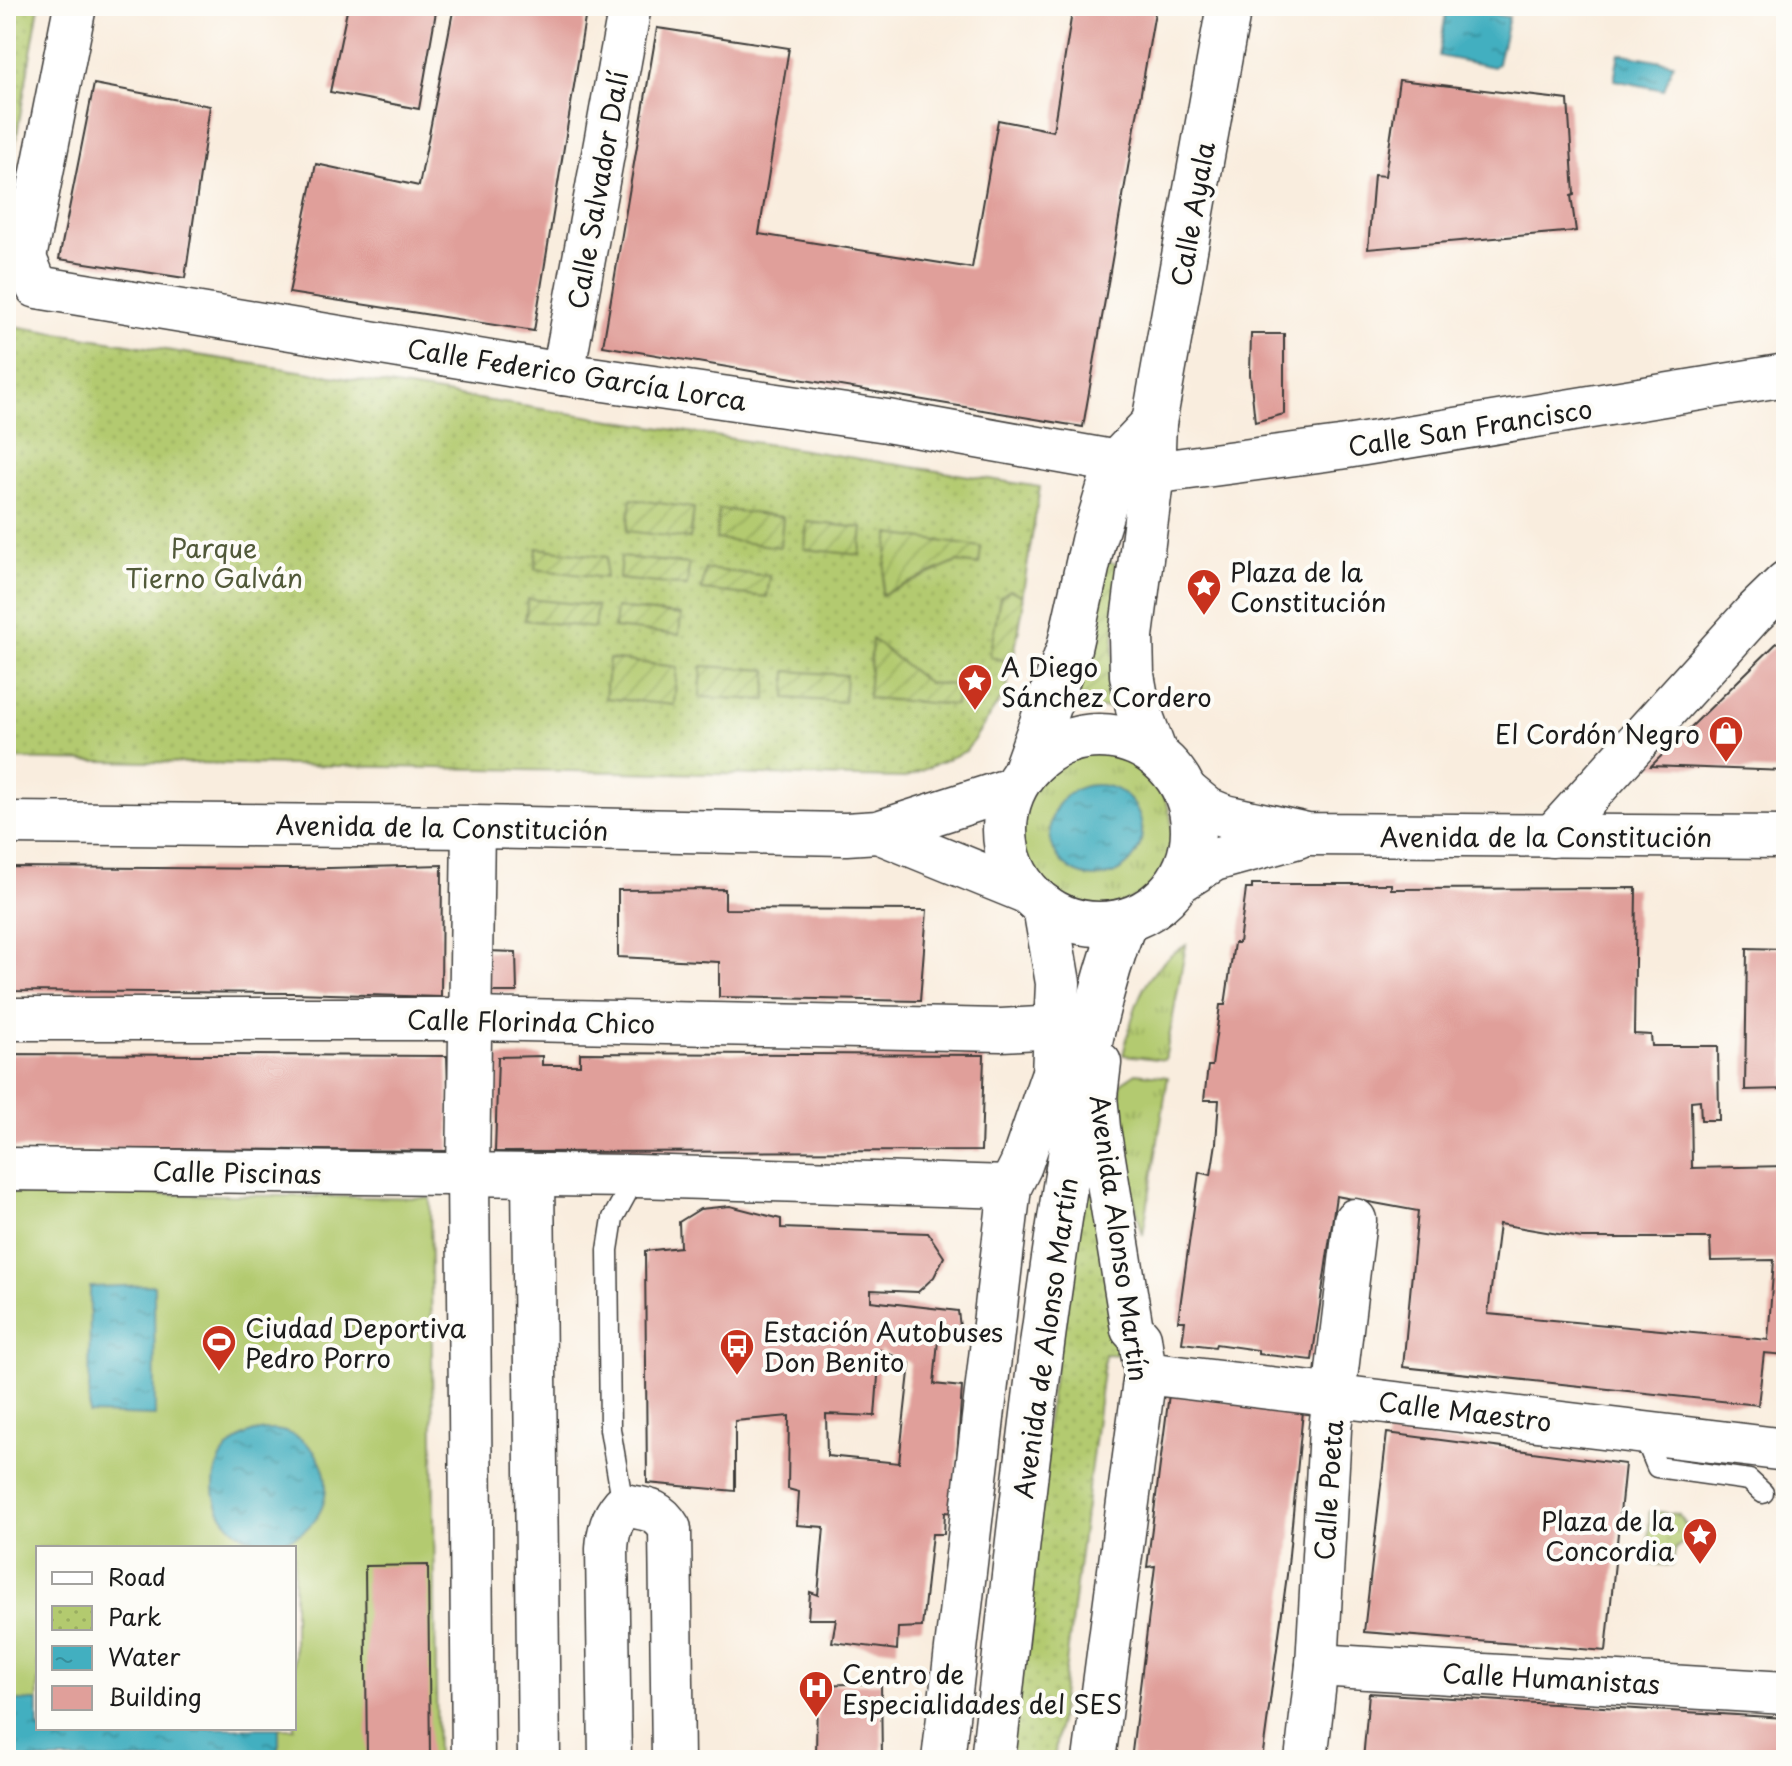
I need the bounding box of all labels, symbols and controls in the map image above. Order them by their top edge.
street label: Calle Salvador Dalí [557,68,637,312]
street label: Calle Ayala [1160,138,1224,289]
street label: Calle Federico García Lorca [404,328,750,420]
street label: Calle San Francisco [1345,388,1595,466]
park label: Parque Tierno Galván [125,528,303,597]
place label: Plaza de la Constitución [1230,552,1386,621]
place icon: Plaza de la Constitución [1185,567,1223,617]
place label: A Diego Sánchez Cordero [1001,647,1212,716]
place icon: A Diego Sánchez Cordero [956,662,994,712]
place label: El Cordón Negro [1495,714,1700,753]
shop icon: El Cordón Negro [1707,714,1745,764]
street label: Avenida de la Constitución [275,805,609,849]
street label: Avenida de la Constitución [1380,817,1712,856]
street label: Calle Florinda Chico [407,999,655,1043]
street label: Avenida Alonso Martín [1081,1092,1159,1384]
street label: Calle Piscinas [152,1151,322,1193]
street label: Avenida de Alonso Martín [1003,1175,1087,1501]
place label: Ciudad Deportiva Pedro Porro [245,1308,467,1377]
place label: Estación Autobuses Don Benito [763,1312,1003,1381]
sports icon: Ciudad Deportiva Pedro Porro [200,1323,238,1373]
bus stop icon: Estación Autobuses Don Benito [718,1327,756,1377]
street label: Calle Maestro [1376,1381,1554,1441]
street label: Calle Poeta [1304,1418,1352,1562]
place label: Plaza de la Concordia [1541,1501,1675,1570]
place icon: Plaza de la Concordia [1681,1516,1719,1566]
legend [36,1546,296,1730]
text: Road [108,1558,166,1594]
text: Park [108,1598,162,1634]
text: Water [108,1638,181,1674]
street label: Calle Humanistas [1441,1653,1661,1703]
place label: Centro de Especialidades del SES [842,1654,1122,1723]
hospital icon: Centro de Especialidades del SES [797,1669,835,1719]
text: Building [108,1678,202,1714]

